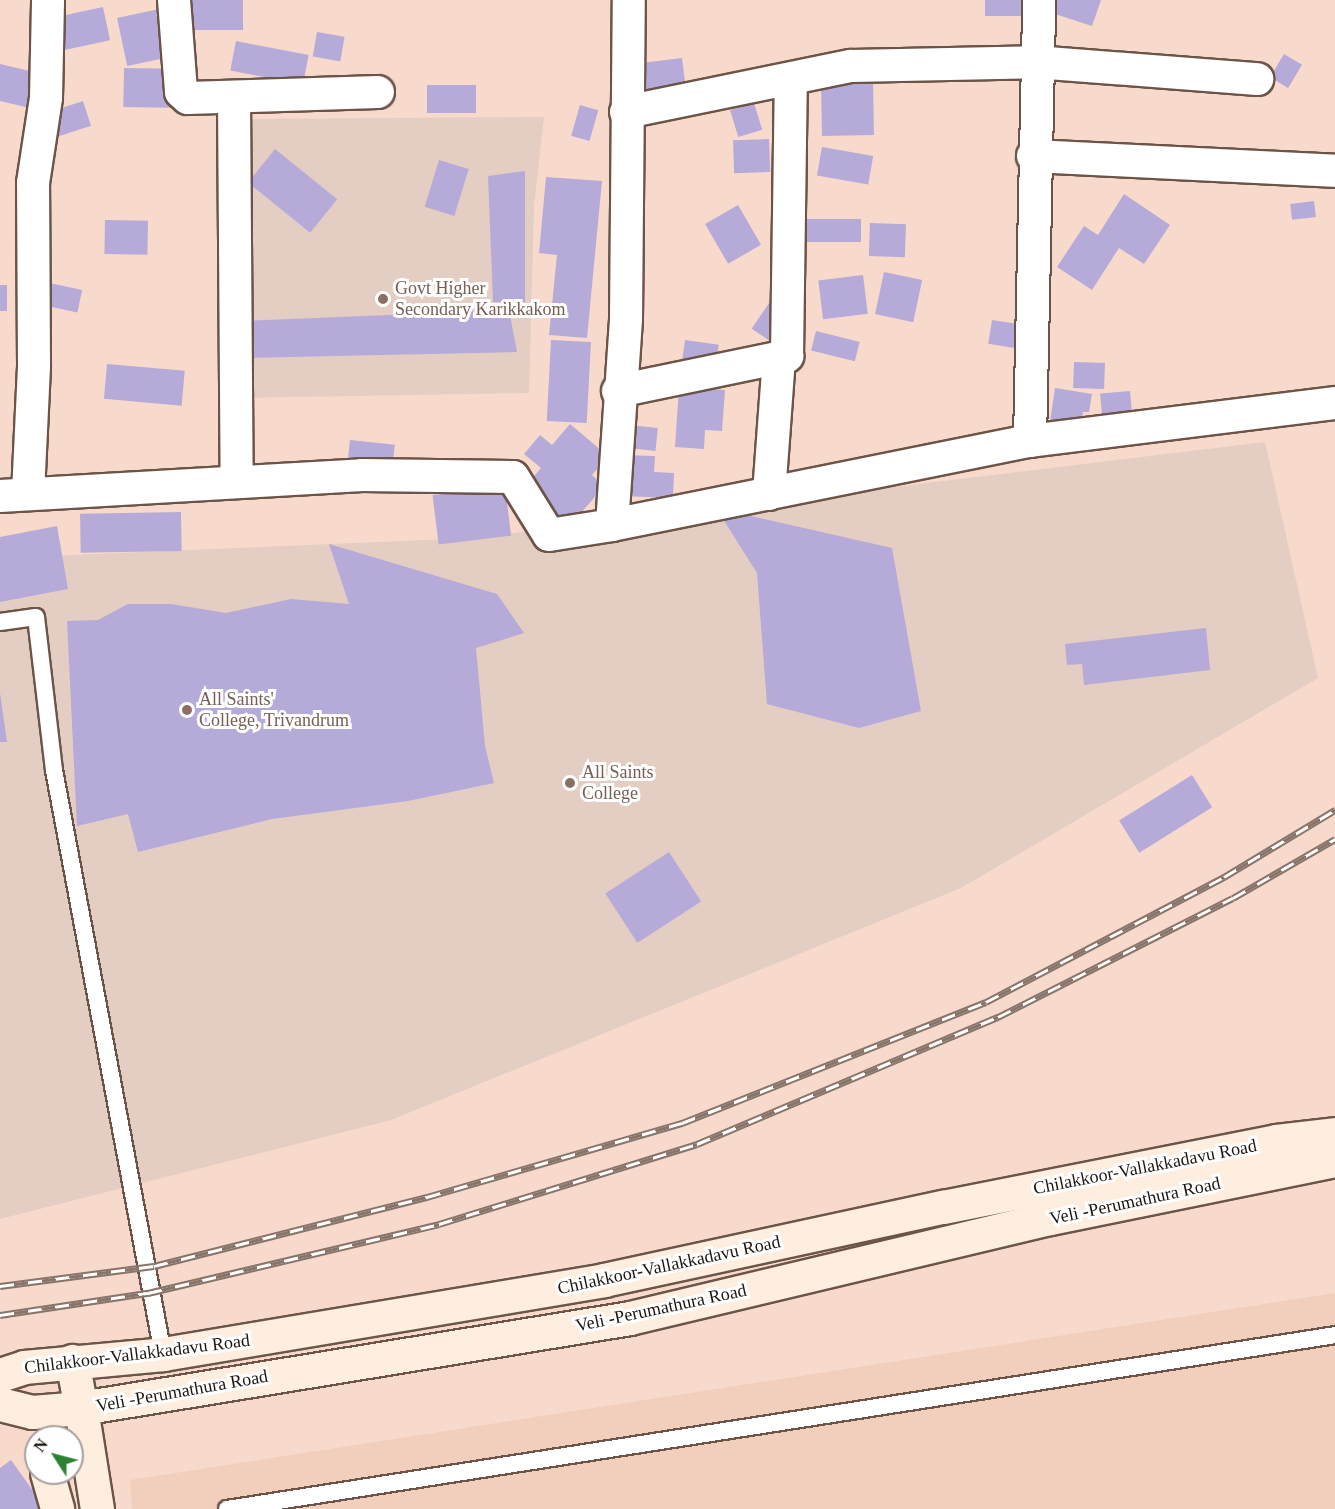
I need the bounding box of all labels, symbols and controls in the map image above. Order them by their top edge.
place label: Govt Higher Secondary Karikkakom [395,278,565,320]
marker: Govt Higher Secondary Karikkakom [376,292,390,306]
place label: All Saints' College, Trivandrum [199,689,349,732]
marker: All Saints' College, Trivandrum [180,703,194,717]
place label: All Saints College [582,762,654,804]
marker: All Saints College [563,776,577,790]
street label: Chilakkoor-Vallakkadavu Road [1031,1135,1259,1199]
street label: Veli -Perumathura Road [1048,1172,1222,1230]
street label: Chilakkoor-Vallakkadavu Road [556,1231,782,1299]
street label: Veli -Perumathura Road [574,1279,748,1337]
street label: Chilakkoor-Vallakkadavu Road [23,1329,251,1379]
street label: Veli -Perumathura Road [94,1365,270,1417]
north arrow [24,1425,84,1485]
text: N [30,1436,51,1455]

